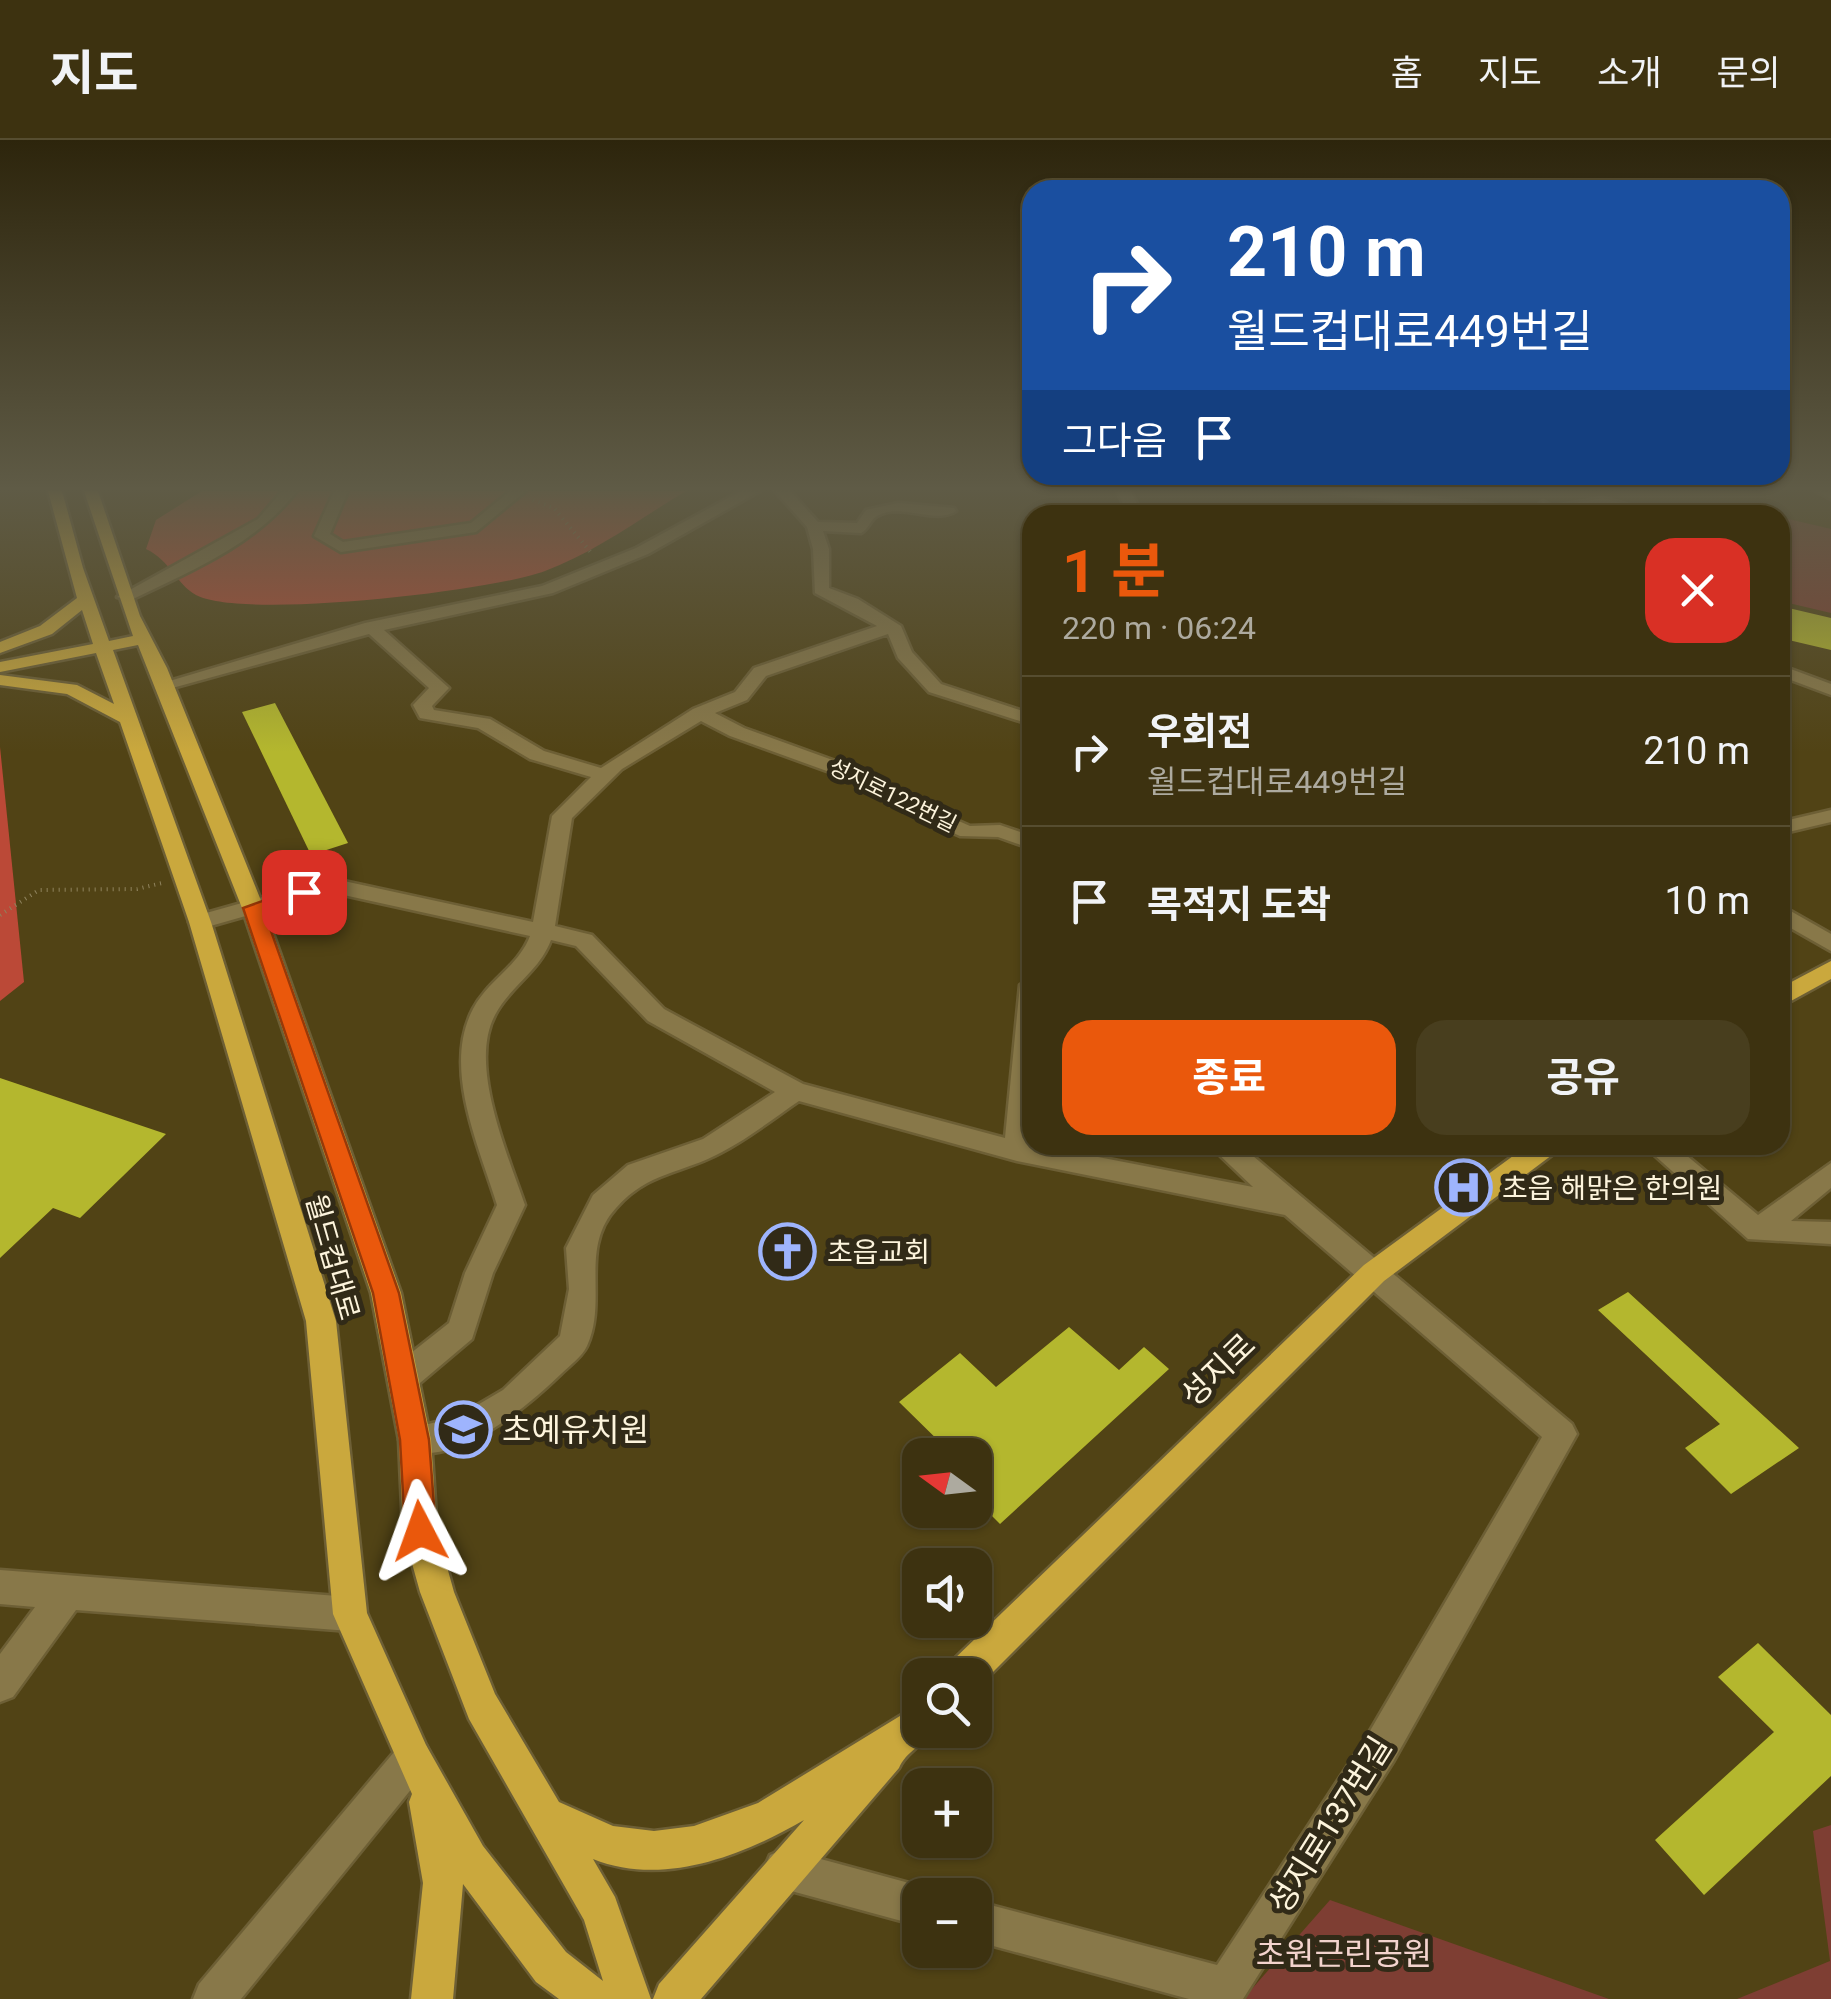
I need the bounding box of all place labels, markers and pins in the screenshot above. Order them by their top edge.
pin [262,850,347,935]
hospital icon: 초읍 해맑은 한의원 [1433,1158,1493,1218]
place label: 초읍 해맑은 한의원 [1502,1172,1722,1205]
church icon: 초읍교회 [758,1222,818,1282]
place label: 초읍교회 [827,1236,930,1269]
school or university icon: 초예유치원 [433,1400,493,1460]
place label: 초예유치원 [502,1411,649,1449]

